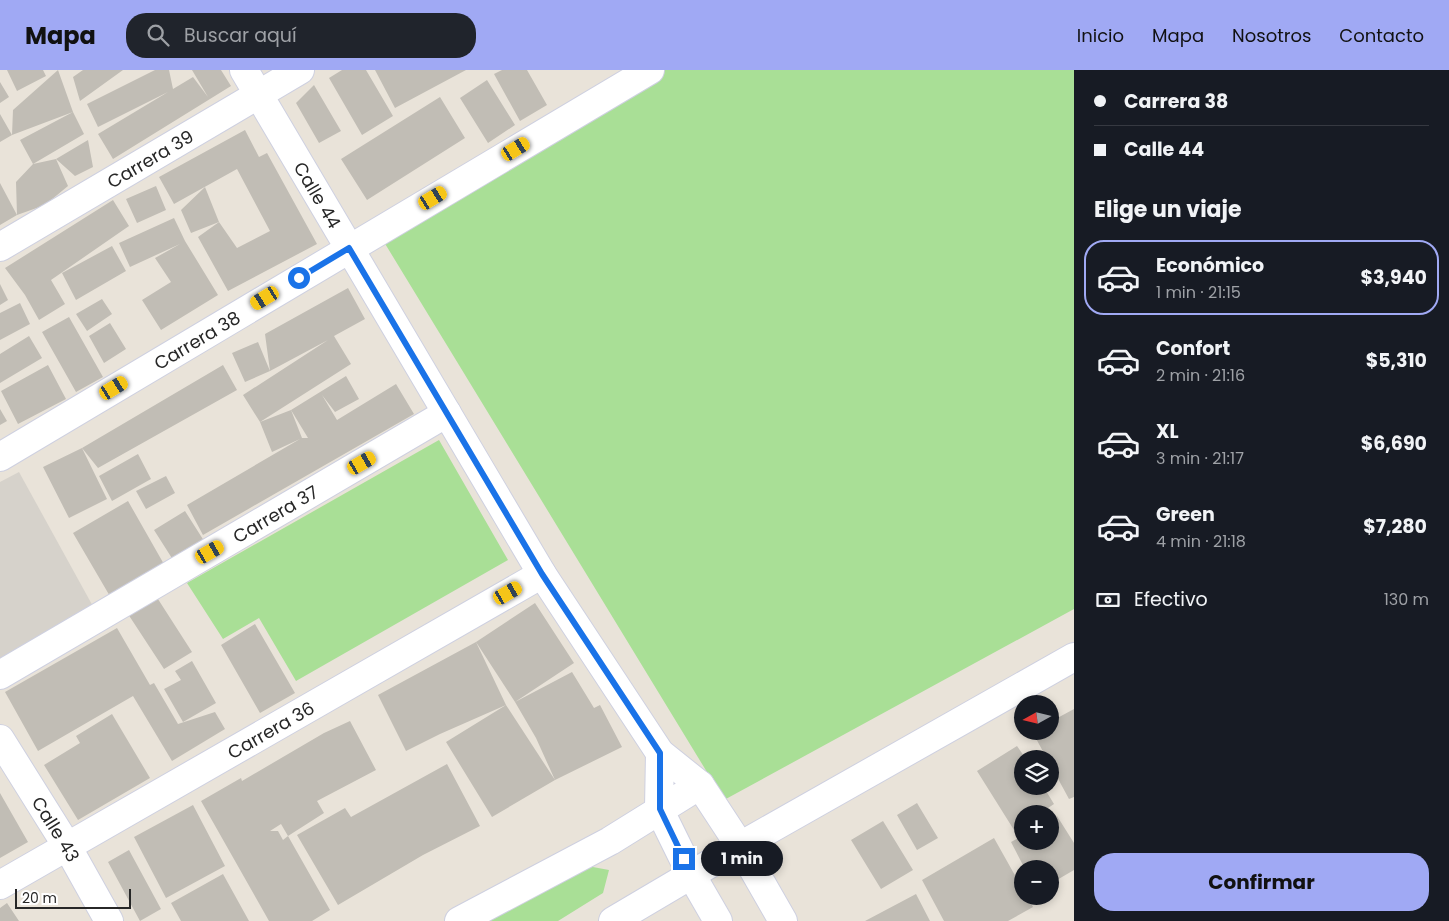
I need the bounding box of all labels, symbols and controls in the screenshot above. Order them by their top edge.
search box [126,13,476,58]
text: Mapa [25,19,96,52]
icon: search [144,21,172,49]
text: Buscar aquí [184,22,297,49]
text: Inicio [1077,23,1124,48]
text: Mapa [1152,23,1204,48]
text: Nosotros [1232,23,1311,48]
text: Contacto [1339,23,1424,48]
text: Carrera 38 [1124,88,1228,115]
street label: Carrera 39 [102,123,198,194]
car [499,135,532,163]
text: Calle 44 [1124,136,1204,163]
street label: Calle 44 [288,157,347,233]
car [416,184,449,212]
text: Elige un viaje [1094,194,1242,225]
text: Económico [1156,252,1264,279]
icon: car [1096,255,1141,300]
text: $3,940 [1361,264,1427,291]
route start [288,267,310,289]
text: 1 min · 21:15 [1156,281,1241,304]
car [248,284,281,312]
street label: Carrera 38 [149,304,245,375]
text: Confort [1156,335,1230,362]
icon: car [1096,338,1141,383]
text: $5,310 [1366,347,1427,374]
text: 2 min · 21:16 [1156,364,1245,387]
car [97,374,130,402]
text: XL [1156,418,1179,445]
icon: car [1096,421,1141,466]
text: $6,690 [1361,430,1427,457]
text: 3 min · 21:17 [1156,447,1244,470]
car [345,449,378,477]
street label: Carrera 37 [228,479,323,548]
text: Green [1156,501,1215,528]
icon: car [1096,504,1141,549]
text: $7,280 [1363,513,1427,540]
text: 4 min · 21:18 [1156,530,1246,553]
car [193,538,226,566]
car [491,579,524,607]
icon: cash [1094,586,1122,614]
text: Efectivo [1134,586,1208,613]
text: 130 m [1384,588,1429,611]
street label: Carrera 36 [223,695,319,765]
north arrow [1014,695,1059,740]
map controls [1014,695,1059,905]
button: layers [1014,750,1059,795]
street label: Calle 43 [26,791,86,866]
button: + [1014,805,1059,850]
callout: 1 min [702,842,784,876]
text: 1 min [721,847,763,870]
route end [673,848,695,870]
button: Confirmar [1094,853,1429,911]
button: − [1014,860,1059,905]
scale bar [15,886,131,909]
text: 20 m [22,888,57,908]

